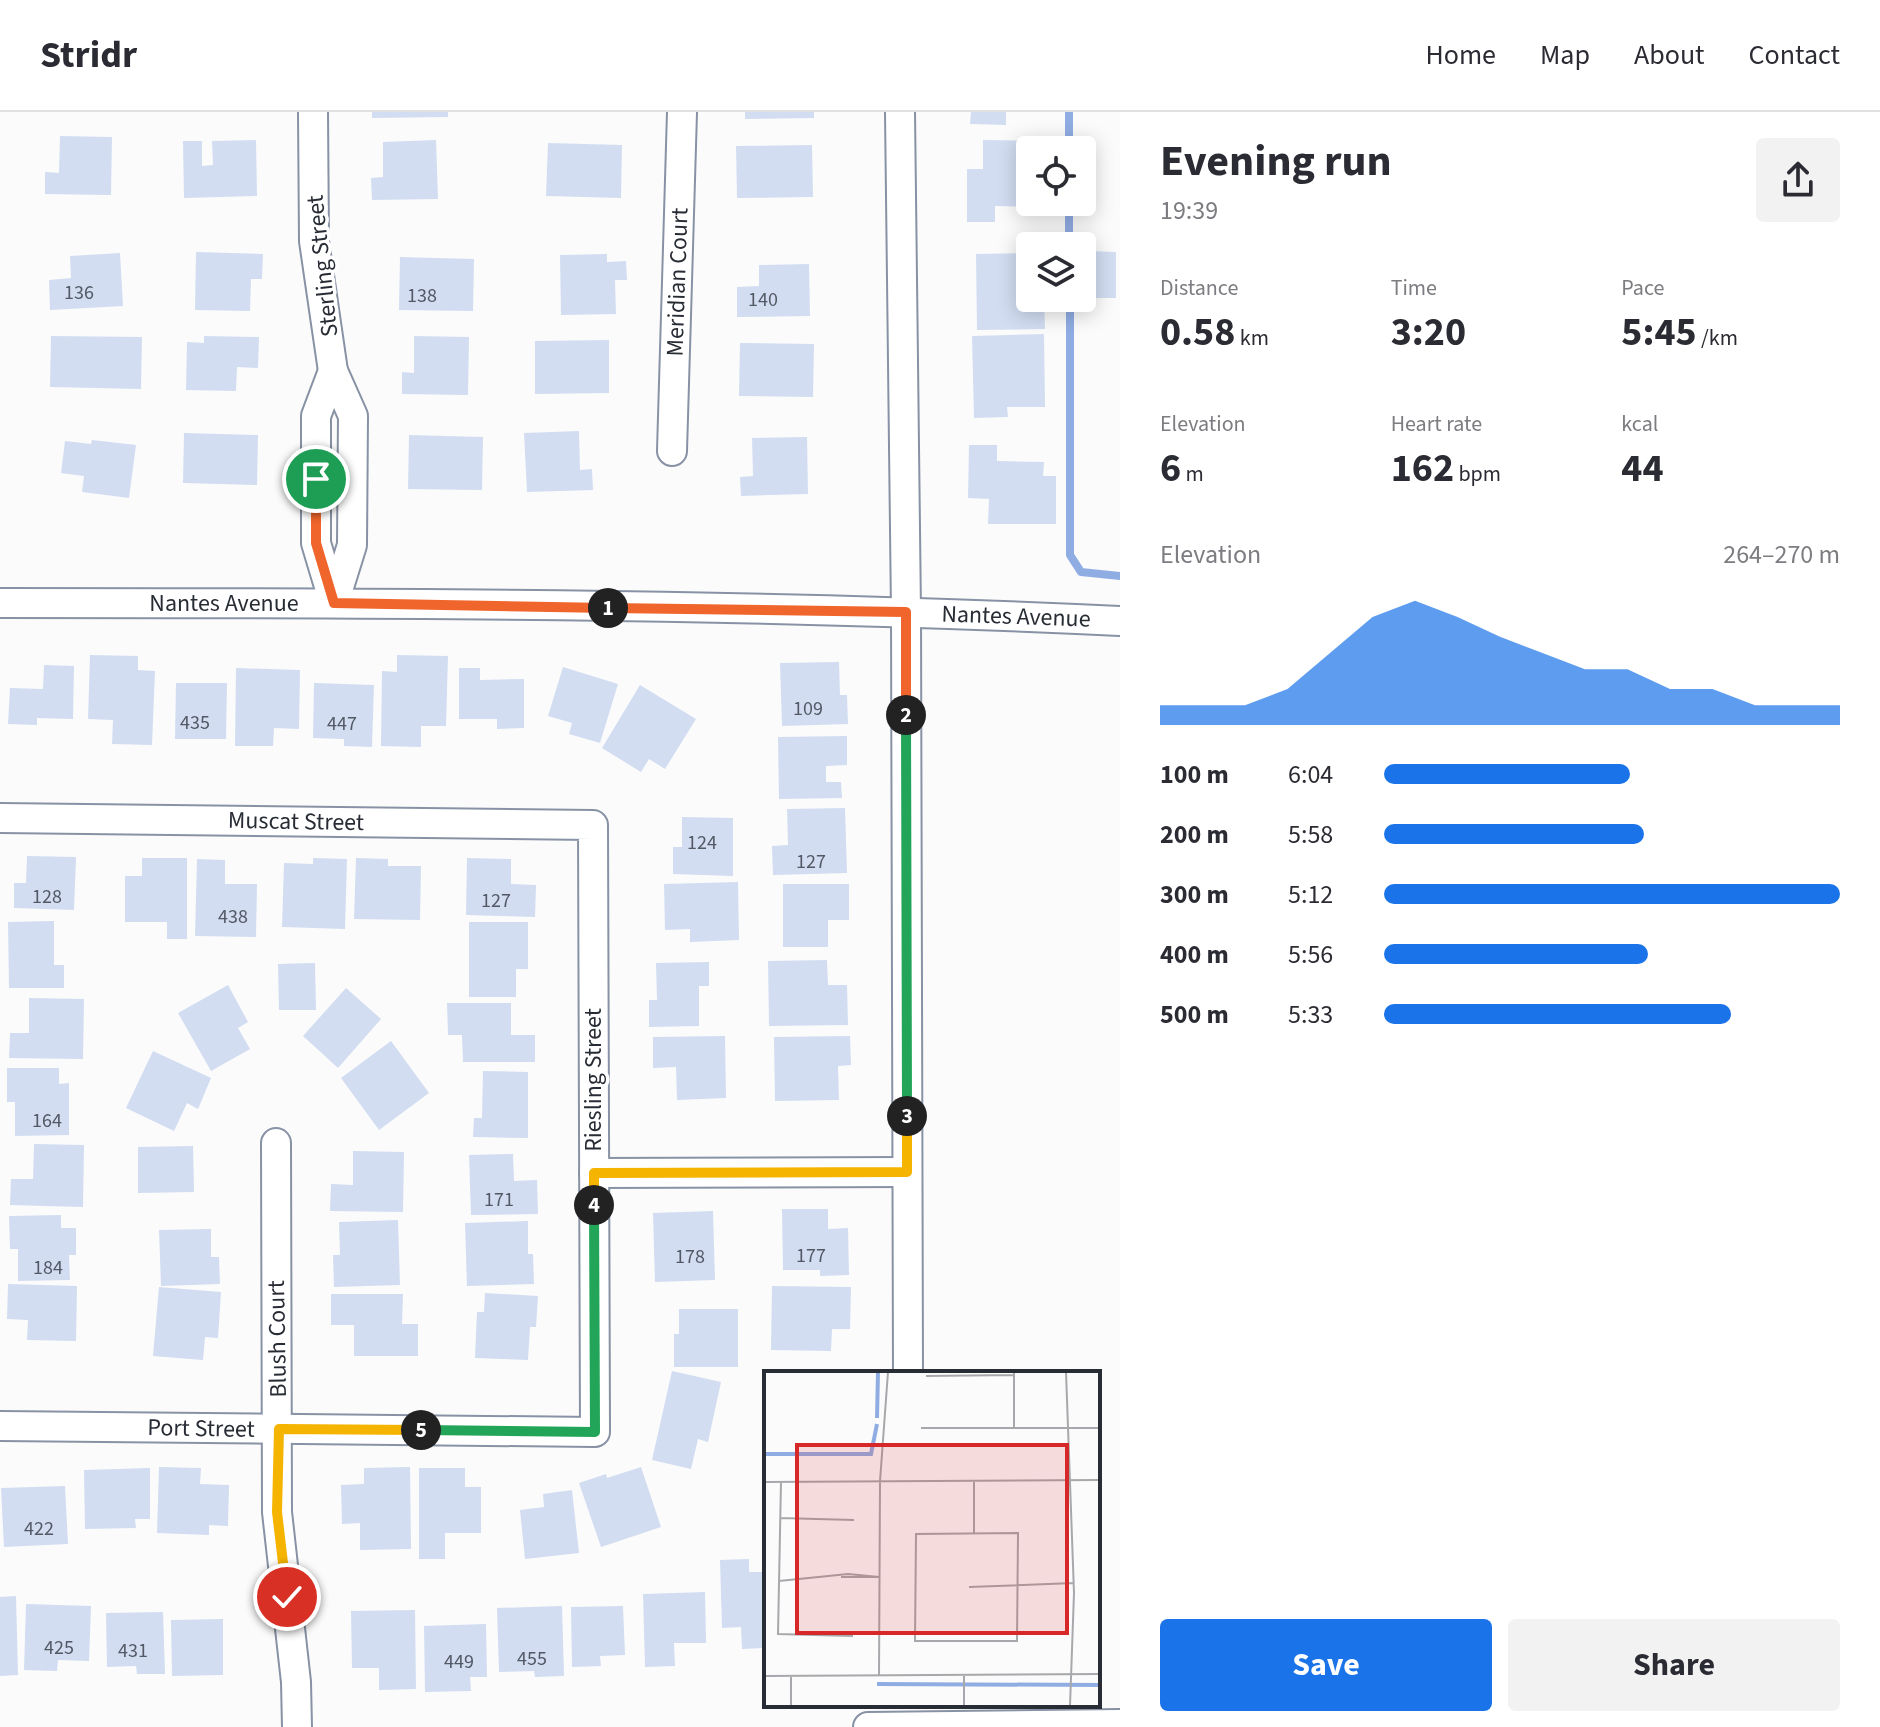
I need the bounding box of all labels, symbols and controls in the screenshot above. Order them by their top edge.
text: Stridr [40,28,137,82]
text: Home [1425,35,1496,75]
text: Map [1540,35,1590,75]
text: About [1634,35,1705,75]
text: Contact [1749,35,1840,75]
text: Evening run [1160,130,1392,193]
map controls [1016,136,1096,312]
button: locate [1016,136,1096,216]
button: share [1756,138,1840,222]
text: 19:39 [1160,192,1218,229]
street label: Sterling Street [298,193,347,339]
street label: Meridian Court [657,207,698,357]
button: layers [1016,232,1096,312]
text: Distance [1160,272,1238,304]
text: Time [1391,272,1437,304]
text: Pace [1621,272,1664,304]
house number: 136 [64,279,94,307]
house number: 138 [407,282,437,310]
house number: 140 [748,286,778,314]
text: 0.58 [1160,304,1235,361]
text: 3:20 [1391,304,1466,361]
text: 5:45 [1621,304,1697,361]
text: km [1235,322,1269,354]
text: /km [1697,322,1738,354]
text: Elevation [1160,408,1246,440]
text: Heart rate [1391,408,1482,440]
text: kcal [1621,408,1658,440]
text: 6 [1160,440,1181,497]
text: 162 [1391,440,1454,497]
text: 44 [1621,440,1664,497]
pin [282,445,350,513]
icon: arrive [294,457,338,501]
text: m [1181,458,1204,490]
text: bpm [1454,458,1501,490]
text: Elevation [1160,536,1261,573]
text: 264–270 m [1723,536,1840,573]
street label: Nantes Avenue [149,586,299,621]
pin: 1 [588,588,628,628]
text: 1 [602,592,614,624]
street label: Nantes Avenue [941,596,1091,637]
house number: 109 [793,695,823,723]
pin: 2 [886,695,926,735]
text: 2 [900,699,912,731]
house number: 435 [180,709,210,737]
house number: 447 [327,710,357,738]
text: 100 m [1160,756,1229,793]
text: 6:04 [1288,756,1333,793]
street label: Muscat Street [228,803,364,840]
text: 200 m [1160,816,1229,853]
text: 5:58 [1288,816,1333,853]
house number: 124 [687,829,717,857]
house number: 127 [796,848,826,876]
text: 300 m [1160,876,1229,913]
text: 5:12 [1288,876,1333,913]
house number: 128 [32,883,62,911]
house number: 127 [481,887,511,915]
house number: 438 [218,903,248,931]
text: 400 m [1160,936,1229,973]
text: 5:56 [1288,936,1333,973]
text: 500 m [1160,996,1229,1033]
text: 5:33 [1288,996,1333,1033]
street label: Riesling Street [576,1008,611,1152]
pin: 3 [887,1096,927,1136]
text: 3 [901,1100,913,1132]
house number: 164 [32,1107,62,1135]
pin: 4 [574,1185,614,1225]
house number: 171 [484,1186,514,1214]
text: 4 [588,1189,600,1221]
house number: 177 [796,1242,826,1270]
house number: 178 [675,1243,705,1271]
house number: 184 [33,1254,63,1282]
street label: Blush Court [259,1280,296,1398]
inset map [764,1371,1100,1707]
street label: Port Street [147,1410,255,1447]
pin: 5 [401,1410,441,1450]
text: 5 [415,1414,427,1446]
house number: 422 [24,1515,54,1543]
pin [253,1563,321,1631]
icon: check [265,1575,309,1619]
button: Save [1160,1619,1492,1711]
button: Share [1508,1619,1840,1711]
house number: 425 [44,1634,74,1662]
house number: 431 [118,1637,148,1665]
house number: 455 [517,1645,547,1673]
house number: 449 [444,1648,474,1676]

